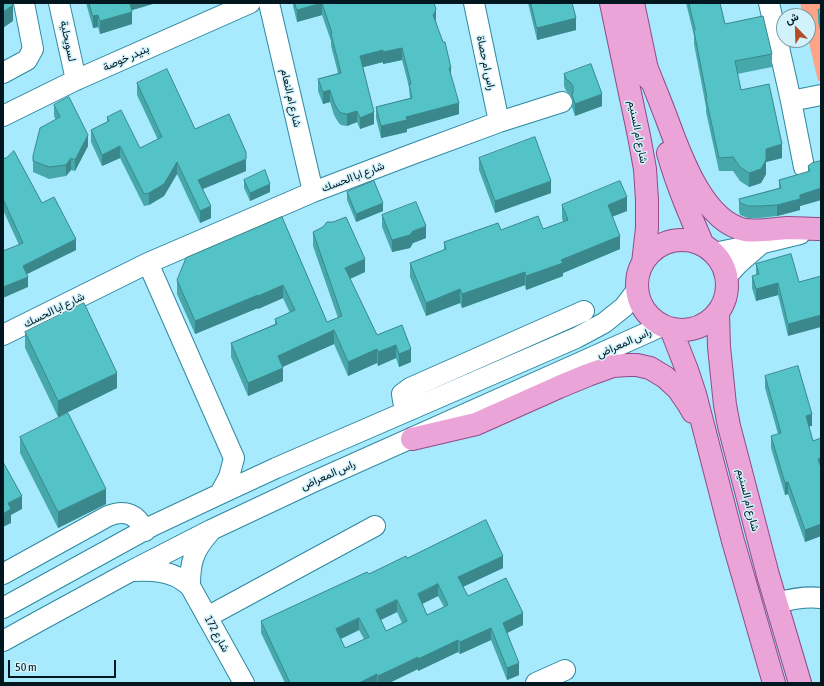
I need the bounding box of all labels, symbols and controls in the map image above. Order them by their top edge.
north arrow [776,8,816,48]
text: ش [783,10,800,26]
street label: لسويحلية [57,19,79,63]
street label: راس ام حصاة [474,34,498,92]
street label: بنيدر خوصة [101,42,151,74]
street label: شارع ام النعام [278,68,304,128]
street label: شارع ام السنيم [625,99,651,165]
street label: شارع ابا الحسك [320,159,386,195]
street label: شارع ابا الحسك [21,290,87,330]
street label: راس المعراض [595,325,653,361]
street label: راس المعراض [299,457,357,493]
street label: شارع ام السنيم [734,467,762,533]
street label: شارع 172 [202,614,232,654]
scale bar [10,652,118,678]
text: 50 m [15,660,37,674]

